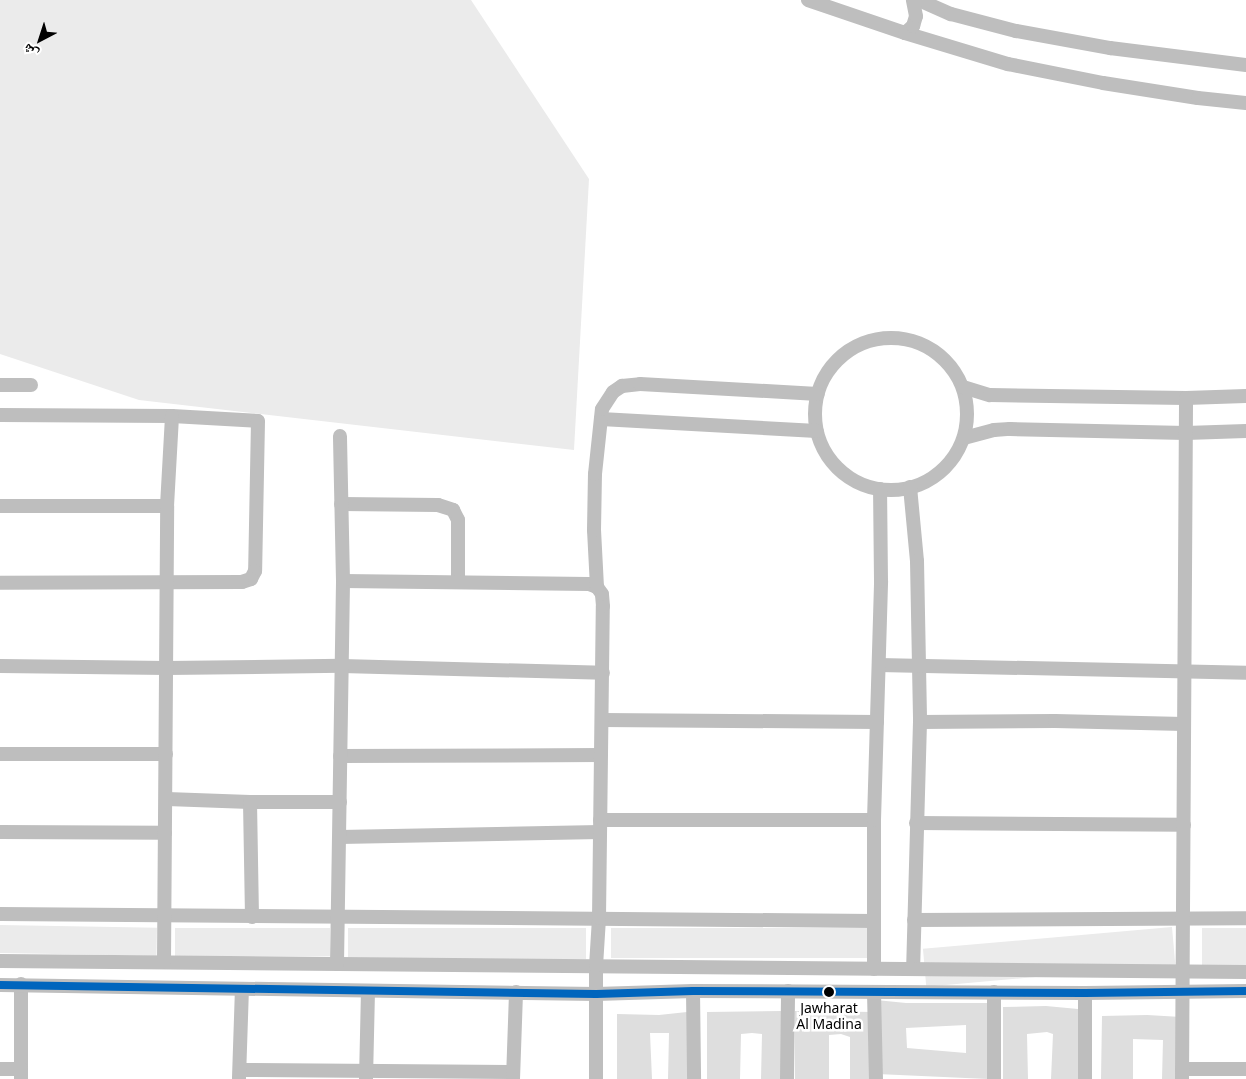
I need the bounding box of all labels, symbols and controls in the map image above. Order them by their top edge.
north arrow [15,15,65,65]
text: ش [18,40,42,64]
marker: Jawharat Al Madina [824,987,834,997]
place label: Jawharat Al Madina [796,1000,862,1032]

